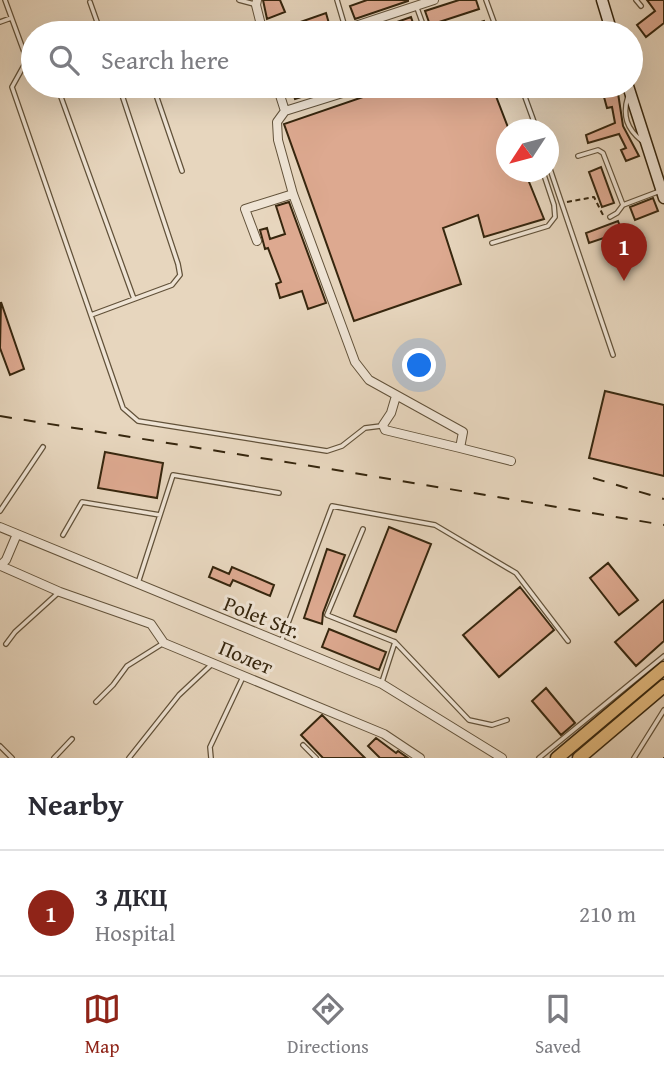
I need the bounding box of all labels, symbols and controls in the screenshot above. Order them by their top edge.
search box [21,21,643,98]
text: Search here [101,40,229,79]
icon: search [45,41,83,79]
north arrow [496,119,559,182]
pin: 1 [601,223,647,281]
your location [402,348,436,382]
street label: Polet Str. [219,588,305,646]
street label: Полет [214,632,278,682]
text: Nearby [28,782,124,826]
text: 3 ДКЦ [95,877,168,916]
text: 1 [45,897,57,930]
text: 210 m [579,897,636,930]
text: Hospital [95,916,175,949]
tab: Map [83,990,121,1060]
tab: Directions [287,990,369,1060]
tab: Saved [535,990,581,1060]

